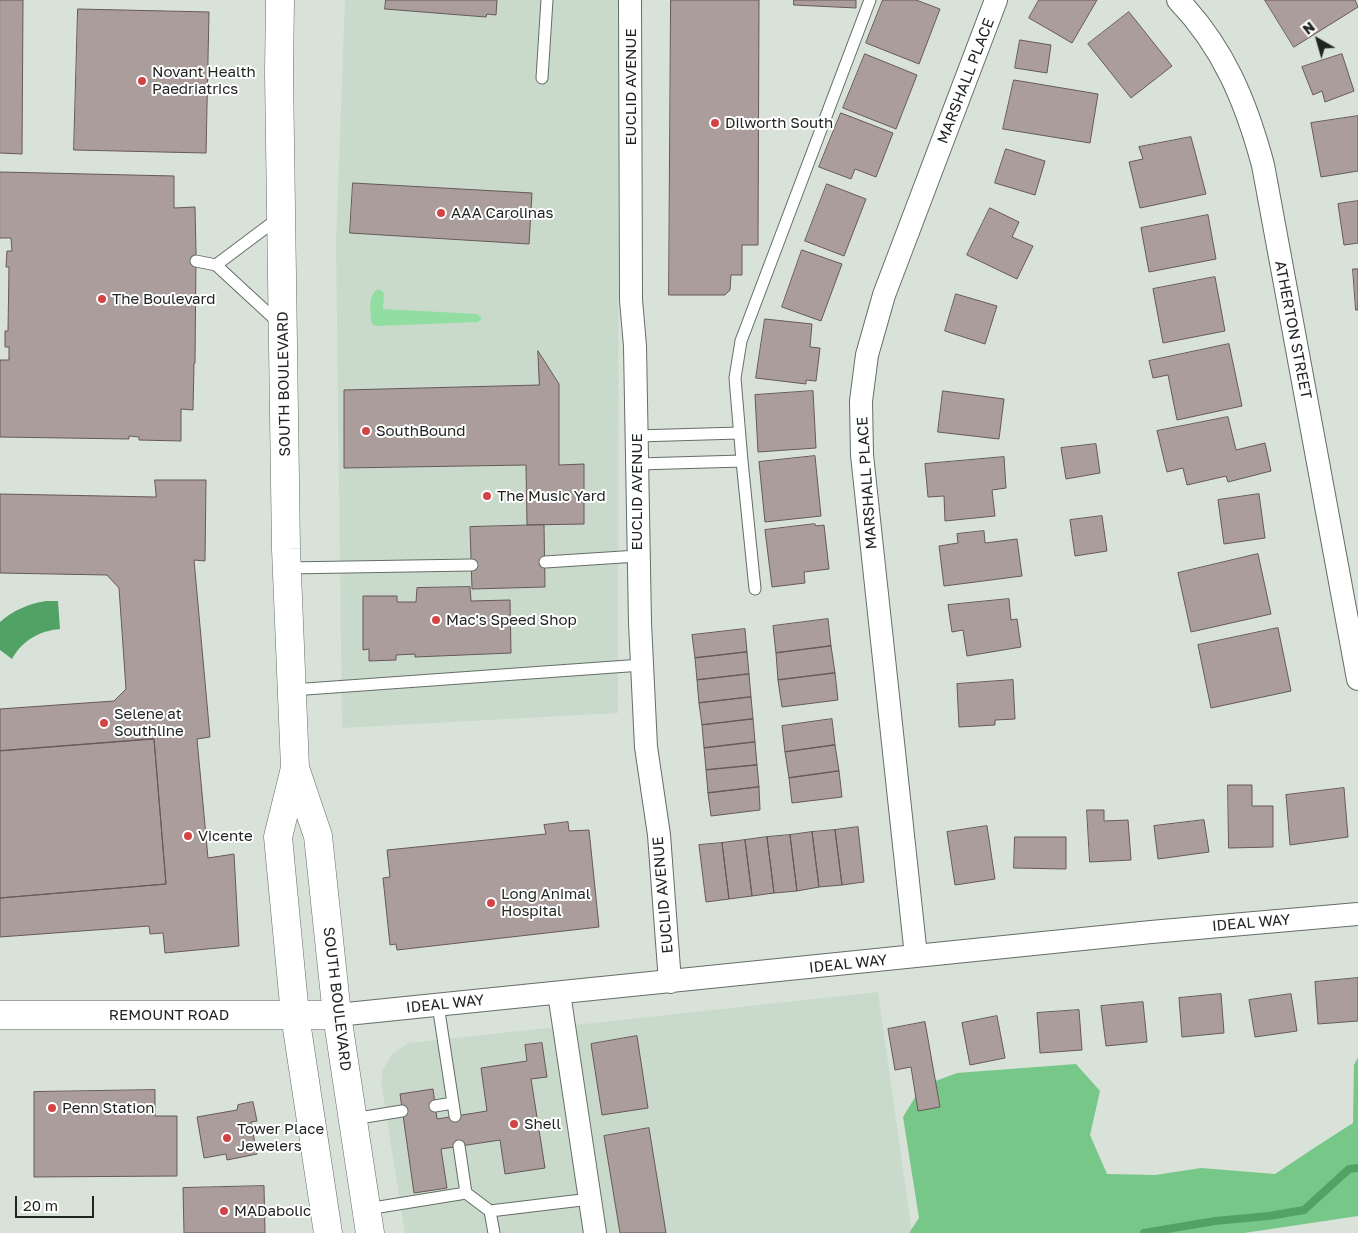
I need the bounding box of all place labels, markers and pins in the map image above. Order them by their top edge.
place label: Novant Health Paedriatrics [152,63,256,98]
marker: Novant Health Paedriatrics [136,75,148,87]
place label: Dilworth South [725,114,833,132]
marker: Dilworth South [709,117,721,129]
place label: AAA Carolinas [451,204,553,222]
marker: AAA Carolinas [435,207,447,219]
place label: The Boulevard [112,290,215,308]
marker: The Boulevard [96,293,108,305]
place label: SouthBound [376,422,465,440]
marker: SouthBound [360,425,372,437]
place label: The Music Yard [497,487,606,505]
marker: The Music Yard [481,490,493,502]
place label: Mac's Speed Shop [446,611,577,629]
marker: Mac's Speed Shop [430,614,442,626]
place label: Selene at Southline [114,705,184,740]
marker: Selene at Southline [98,717,110,729]
place label: Vicente [198,827,253,845]
marker: Vicente [182,830,194,842]
place label: Long Animal Hospital [501,885,590,920]
marker: Long Animal Hospital [485,897,497,909]
place label: Penn Station [62,1099,154,1117]
marker: Penn Station [46,1102,58,1114]
place label: Shell [524,1115,561,1133]
marker: Shell [508,1118,520,1130]
place label: Tower Place Jewelers [237,1120,324,1155]
marker: Tower Place Jewelers [221,1132,233,1144]
place label: MADabolic [234,1202,311,1220]
marker: MADabolic [218,1205,230,1217]

